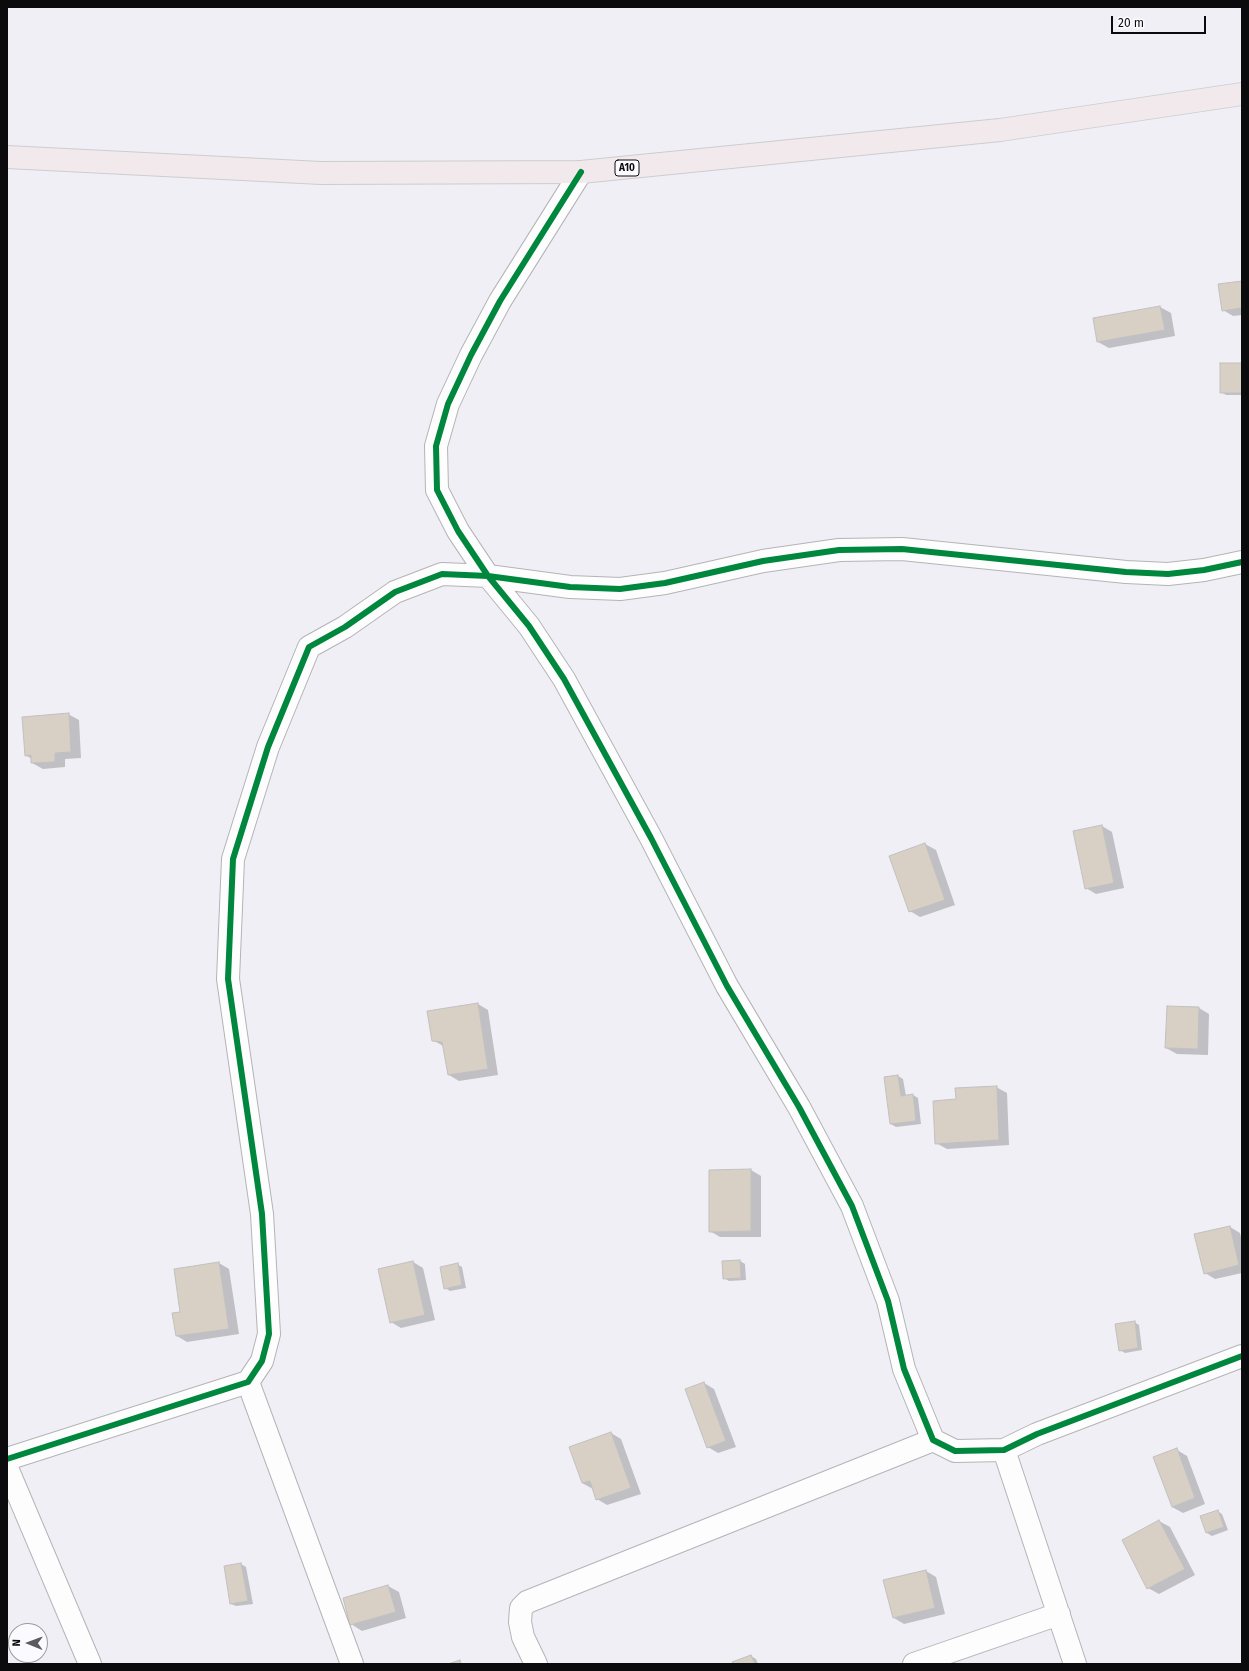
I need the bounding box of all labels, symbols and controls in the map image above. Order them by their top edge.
scale bar [1113,8,1208,34]
text: 20 m [1118,16,1144,30]
road number: A10 [615,160,639,176]
north arrow [8,1623,48,1663]
text: N [10,1639,23,1647]

